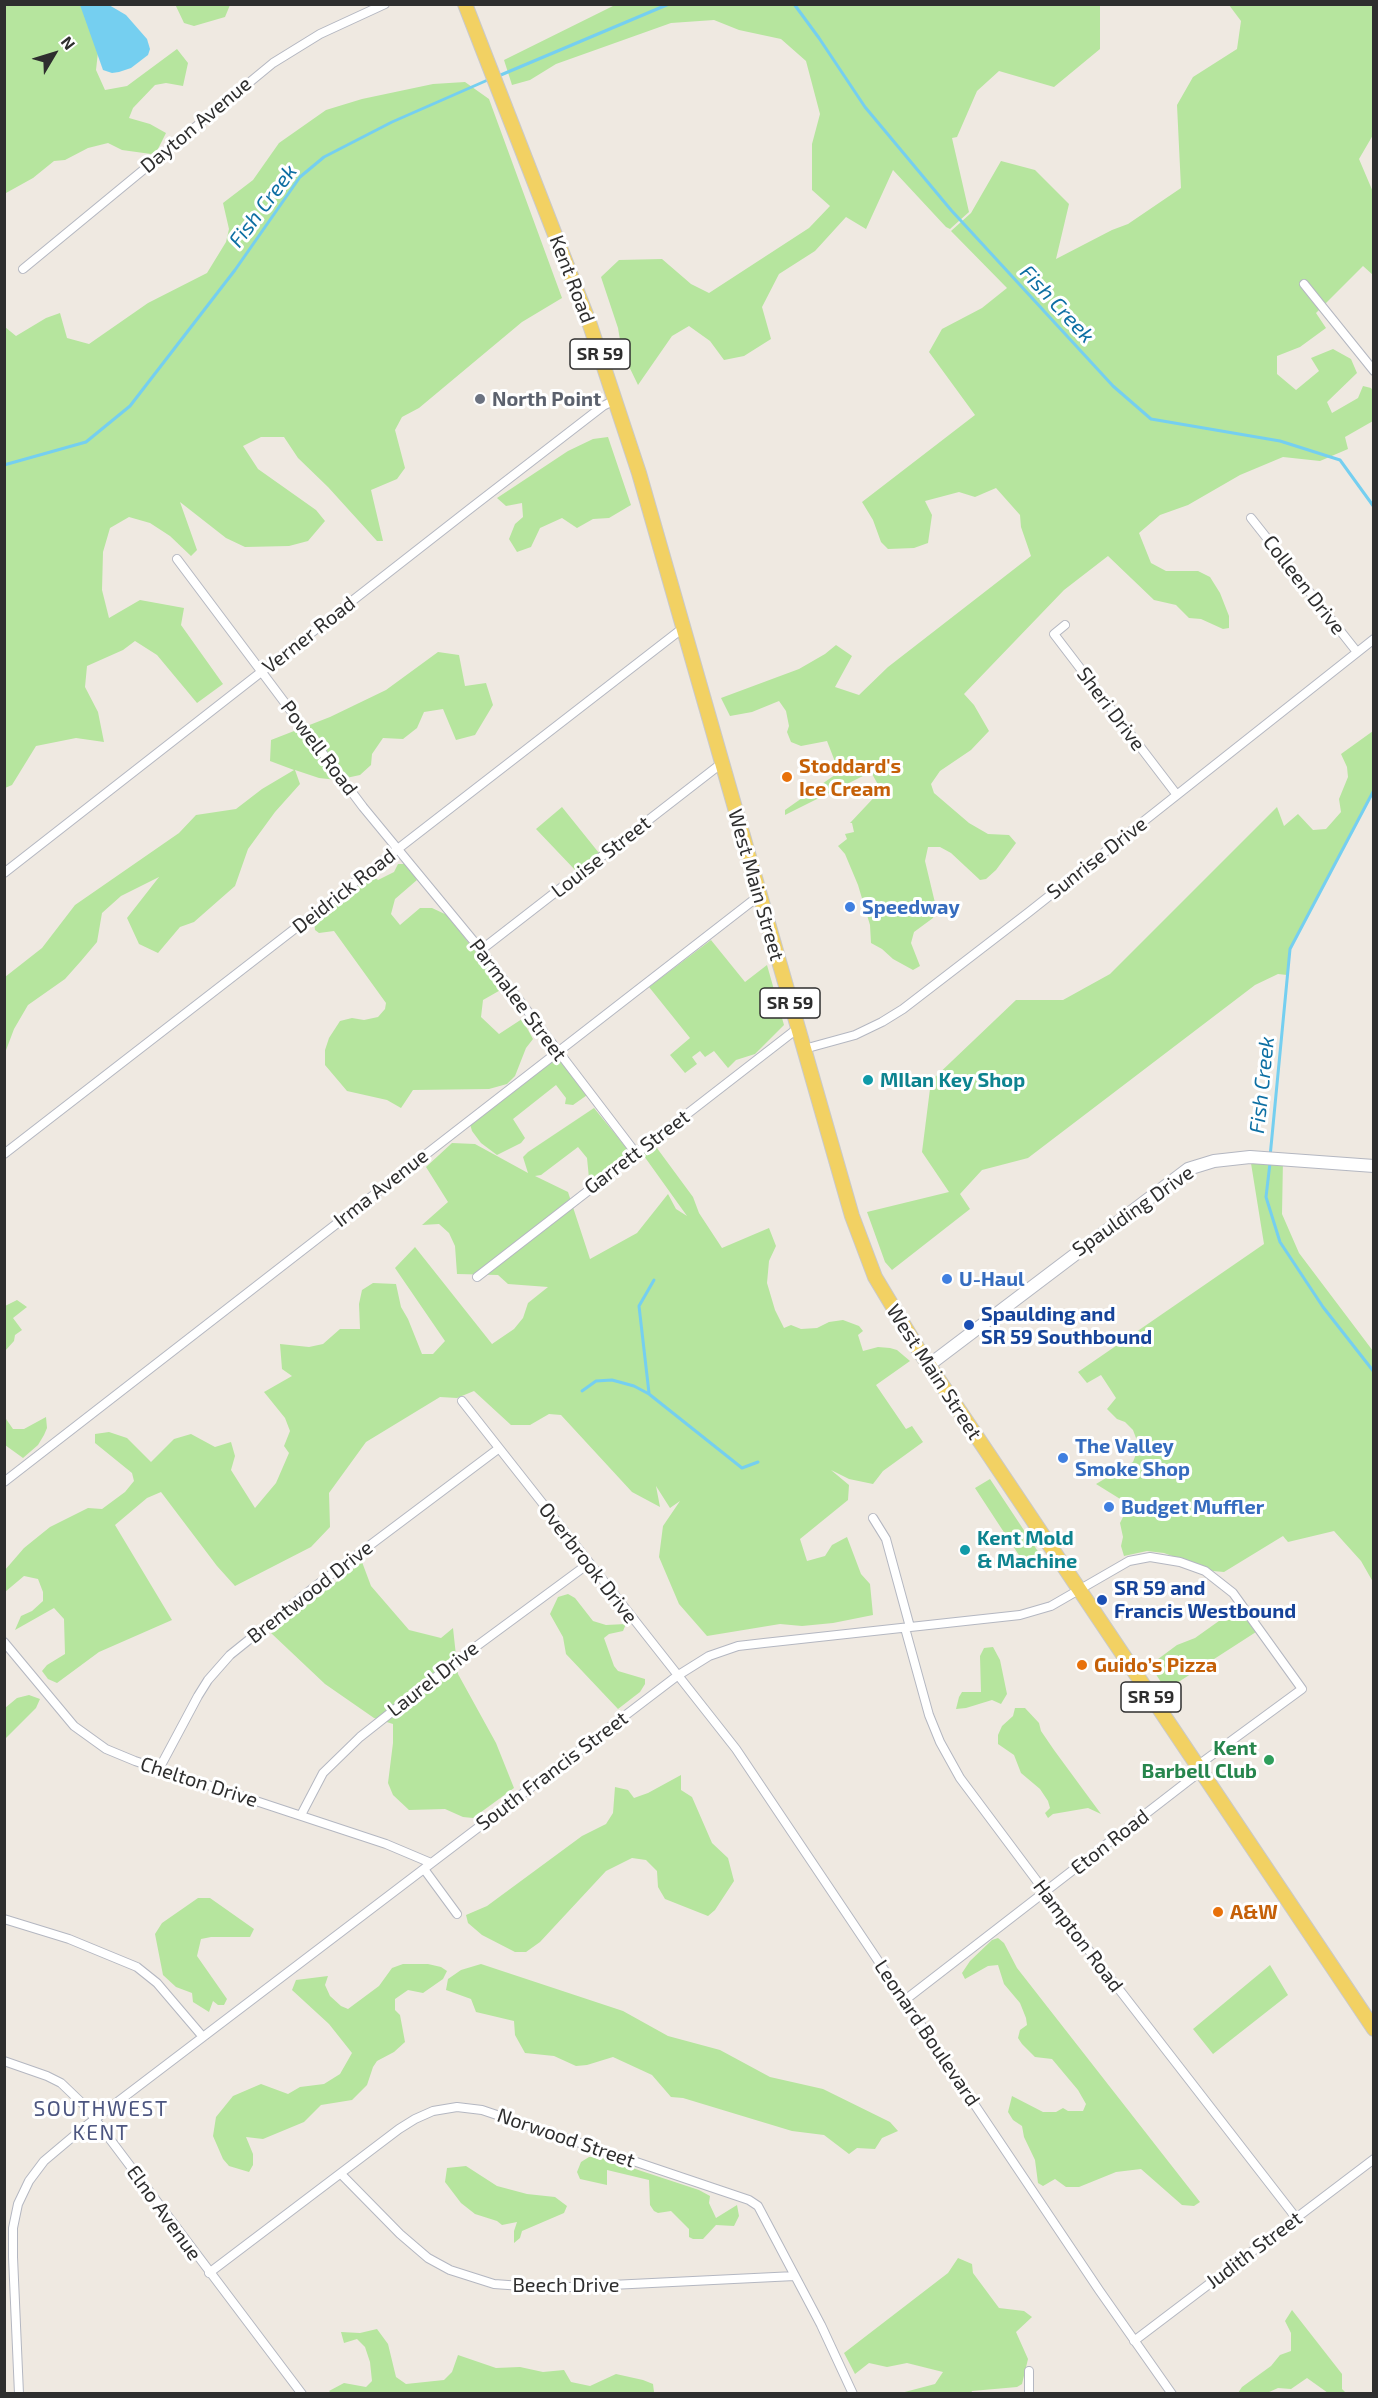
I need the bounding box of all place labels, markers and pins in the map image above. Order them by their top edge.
place label: North Point [492,387,601,411]
marker: North Point [473,392,487,406]
place label: Stoddard's Ice Cream [799,754,901,801]
marker: Stoddard's Ice Cream [780,770,794,784]
place label: Speedway [862,895,960,919]
marker: Speedway [843,900,857,914]
place label: MIlan Key Shop [880,1068,1025,1092]
marker: MIlan Key Shop [861,1073,875,1087]
place label: U-Haul [959,1267,1025,1291]
marker: U-Haul [940,1272,954,1286]
place label: Spaulding and SR 59 Southbound [981,1302,1152,1349]
marker: Spaulding and SR 59 Southbound [962,1318,976,1332]
place label: The Valley Smoke Shop [1075,1434,1190,1481]
marker: The Valley Smoke Shop [1056,1451,1070,1465]
place label: Budget Muffler [1121,1495,1264,1519]
marker: Budget Muffler [1102,1500,1116,1514]
place label: Kent Mold & Machine [977,1526,1077,1573]
marker: Kent Mold & Machine [958,1543,972,1557]
place label: SR 59 and Francis Westbound [1114,1576,1296,1623]
marker: SR 59 and Francis Westbound [1095,1593,1109,1607]
place label: Guido’s Pizza [1094,1653,1217,1677]
marker: Guido’s Pizza [1075,1658,1089,1672]
place label: Kent Barbell Club [1142,1736,1257,1783]
marker: Kent Barbell Club [1262,1753,1276,1767]
place label: A&W [1230,1900,1278,1924]
marker: A&W [1211,1905,1225,1919]

